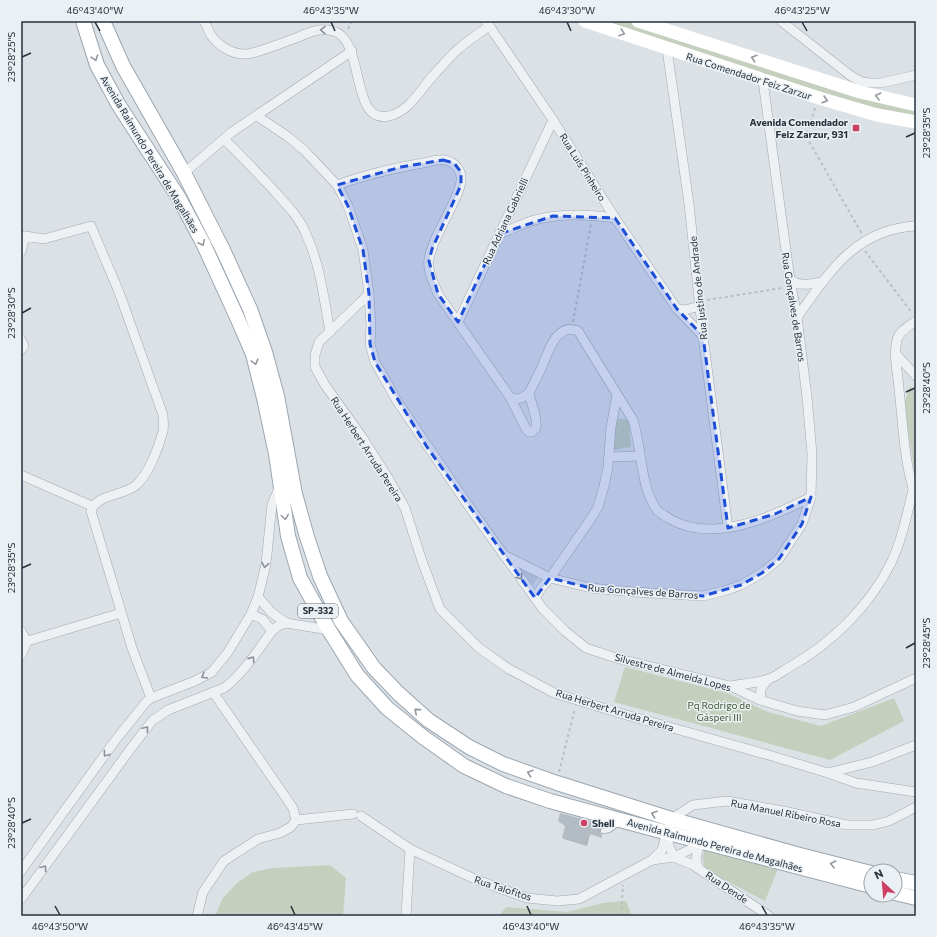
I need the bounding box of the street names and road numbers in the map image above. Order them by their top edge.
street label: Rua Comendador Feiz Zarzur [685,50,813,102]
street label: Avenida Raimundo Pereira de Magalhães [98,73,202,235]
street label: Rua Luís Pinheiro [557,131,609,203]
street label: Rua Adriana Gabrielli [480,176,530,266]
street label: Rua Justino de Andrade [687,236,709,340]
street label: Rua Gonçalves de Barros [779,251,809,363]
street label: Rua Herbert Arruda Pereira [328,394,406,504]
street label: Rua Gonçalves de Barros [587,581,699,601]
road number: SP-332 [298,604,338,618]
street label: Silvestre de Almeida Lopes [613,651,733,693]
street label: Rua Herbert Arruda Pereira [554,686,676,734]
street label: Rua Manuel Ribeiro Rosa [730,796,842,830]
street label: Avenida Raimundo Pereira de Magalhães [626,816,805,874]
street label: Rua Dende [703,868,751,906]
street label: Rua Talofitos [473,873,534,903]

